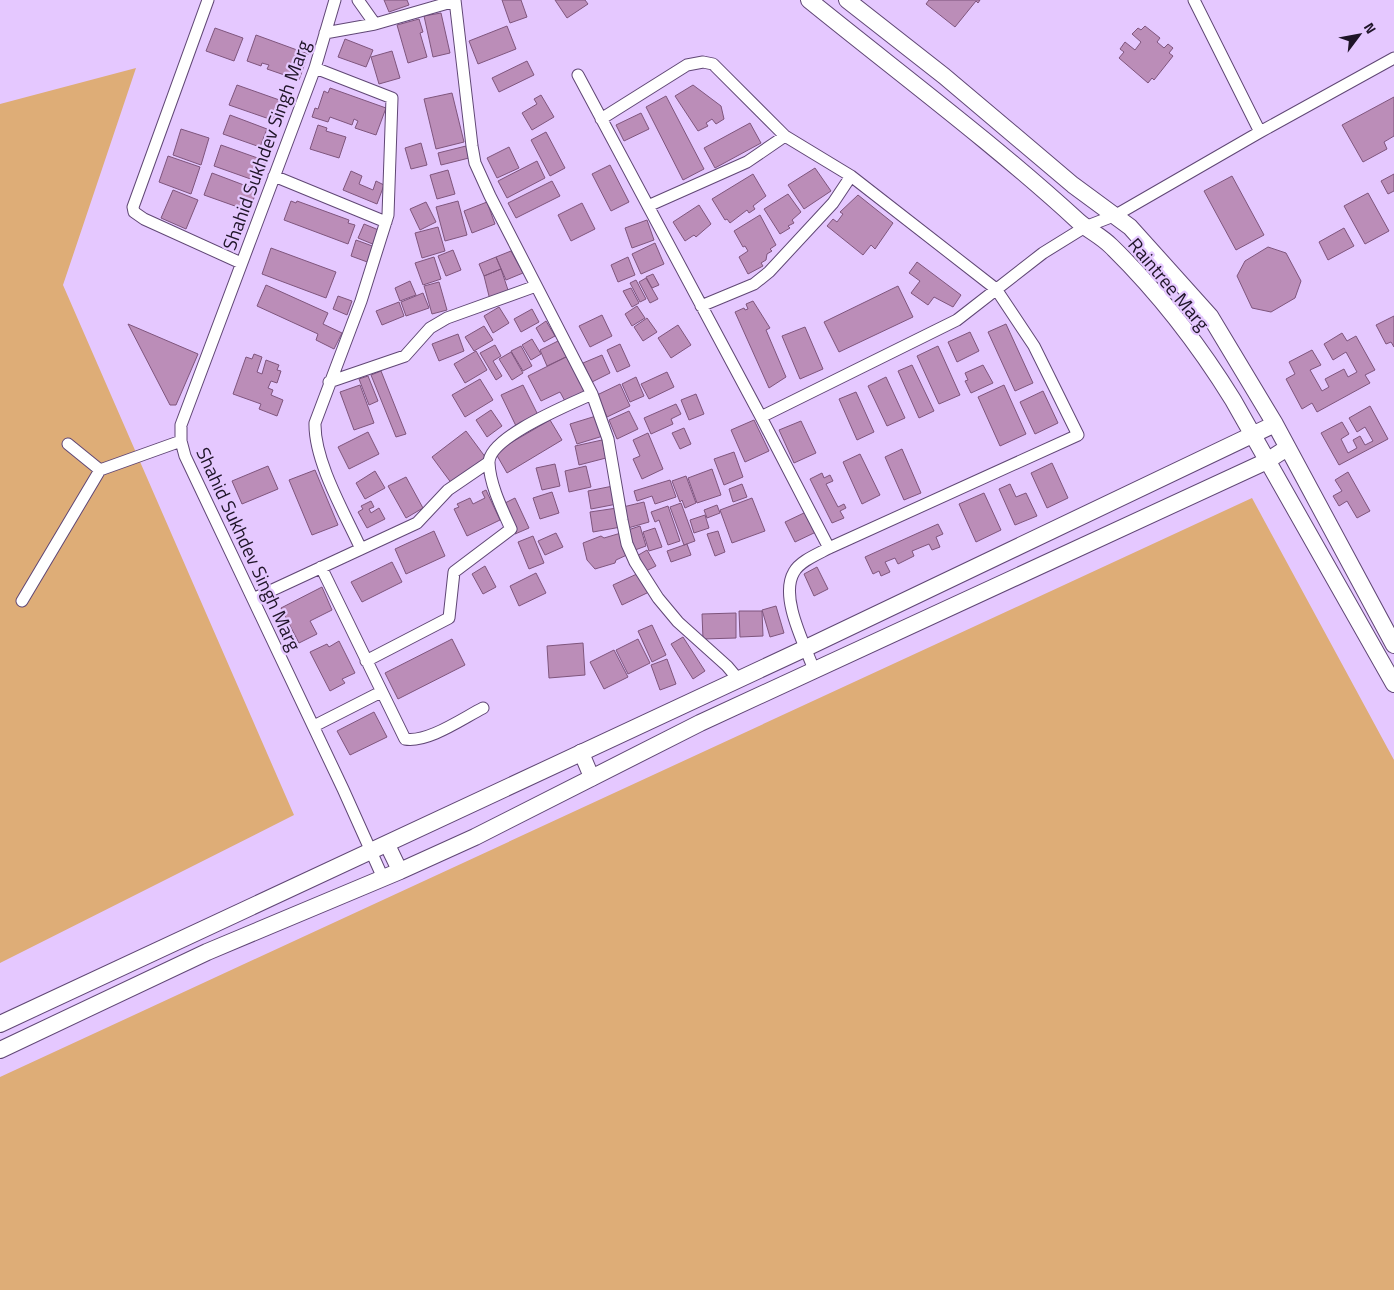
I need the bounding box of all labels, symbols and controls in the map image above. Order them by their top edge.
north arrow [1334,10,1384,60]
text: N [1359,18,1382,38]
street label: Shahid Sukhdev Singh Marg [214,36,317,254]
street label: Raintree Marg [1122,231,1217,337]
street label: Shahid Sukhdev Singh Marg [189,442,310,656]

